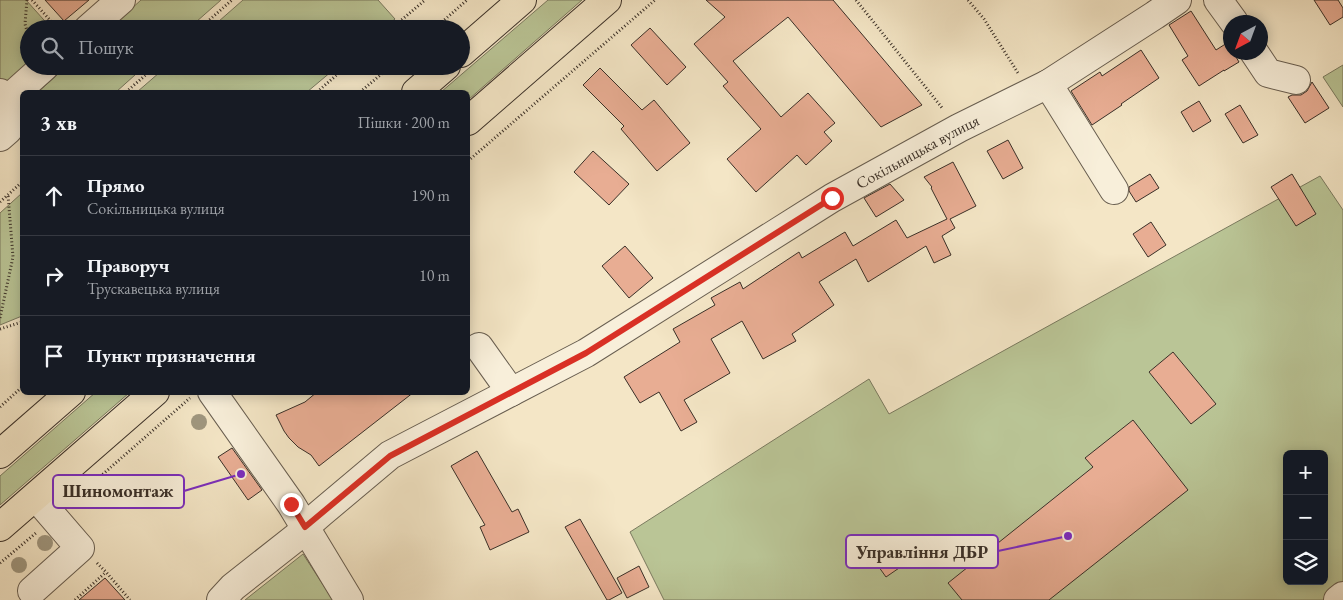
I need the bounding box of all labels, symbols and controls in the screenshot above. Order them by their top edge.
north arrow [1223,15,1268,60]
search box [20,20,470,75]
icon: search [38,34,66,62]
text: Пошук [78,35,134,60]
text: 3 хв [40,109,77,136]
street label: Сокільницька вулиця [852,109,983,194]
text: Пішки · 200 m [357,112,450,133]
text: Прямо [87,173,145,198]
icon: ahead [40,182,68,210]
text: 190 m [411,185,450,206]
route start [821,187,844,210]
text: Сокільницька вулиця [87,198,225,219]
text: Праворуч [87,253,169,278]
icon: right [40,262,68,290]
text: 10 m [419,265,450,286]
text: Трускавецька вулиця [87,278,220,299]
icon: arrive [40,342,68,370]
text: Пункт призначення [87,343,256,368]
map controls [1283,450,1328,585]
button: + [1283,450,1328,495]
callout: Шиномонтаж [53,475,184,508]
text: Шиномонтаж [63,479,174,502]
route end [280,493,303,516]
button: − [1283,495,1328,540]
callout: Управління ДБР [846,535,998,568]
text: Управління ДБР [855,540,988,563]
button: layers [1283,540,1328,585]

